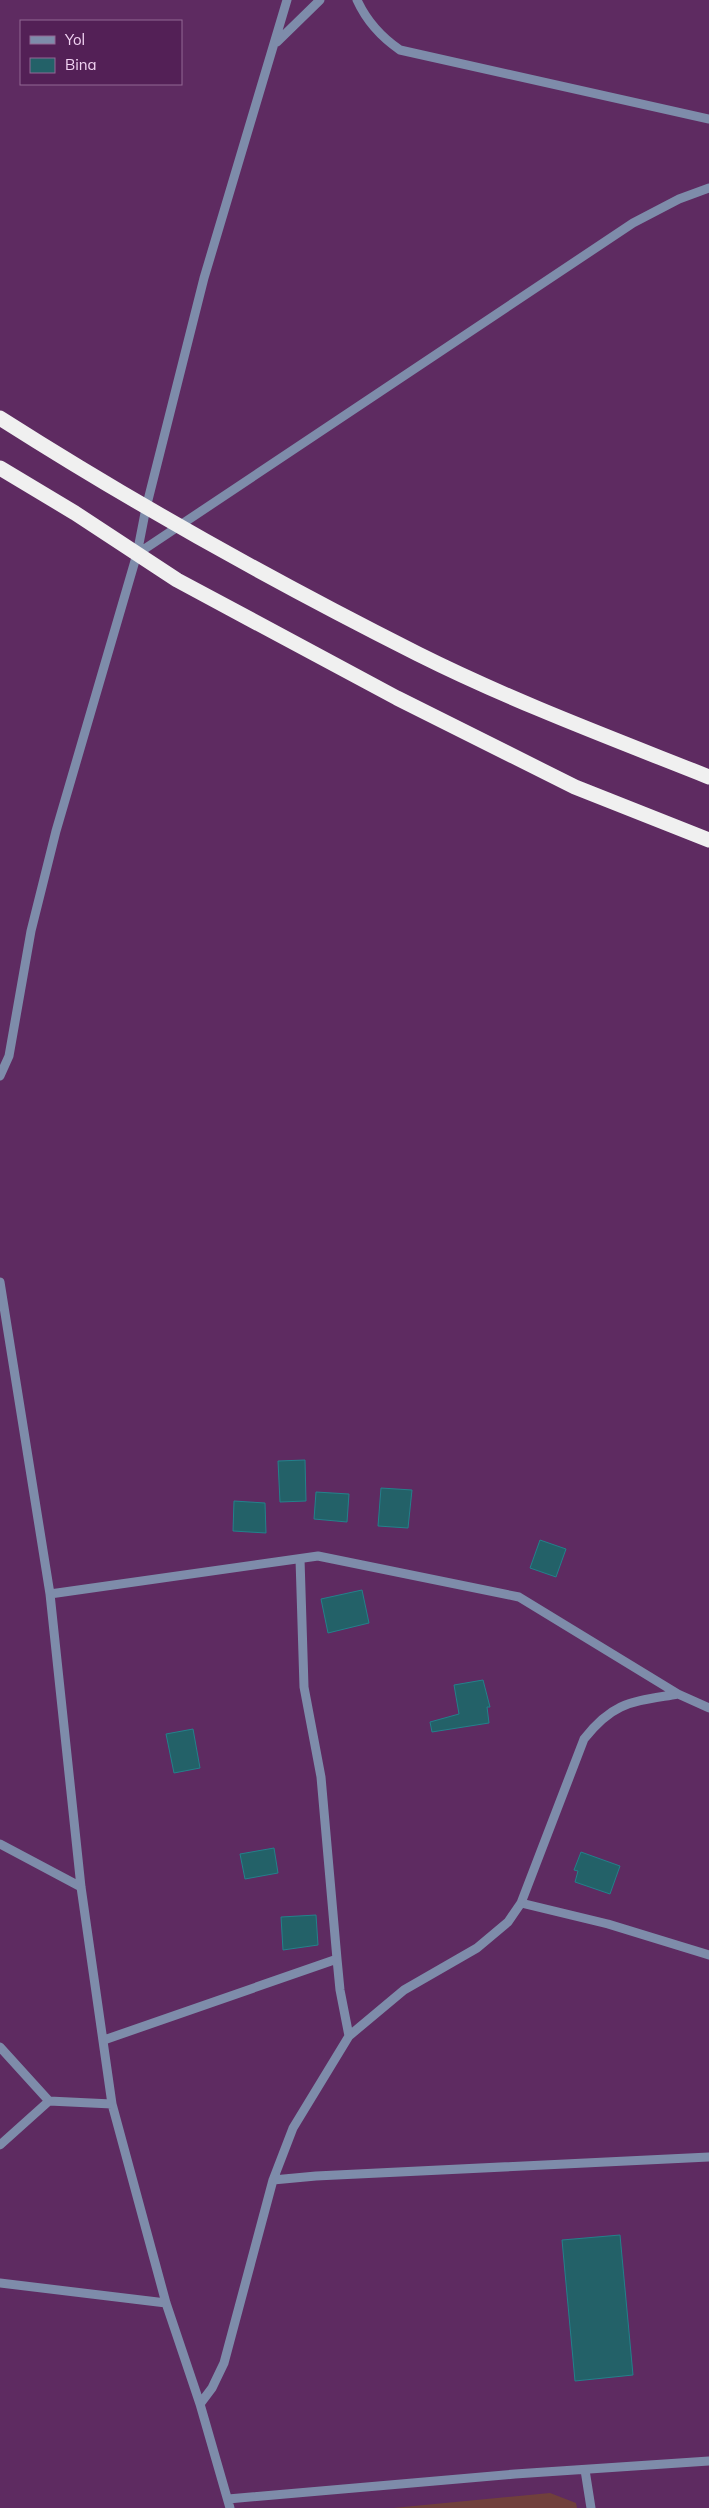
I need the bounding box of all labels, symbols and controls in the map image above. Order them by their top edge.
legend [20,20,182,85]
text: Yol [64,30,85,49]
text: Bina [65,55,97,74]

